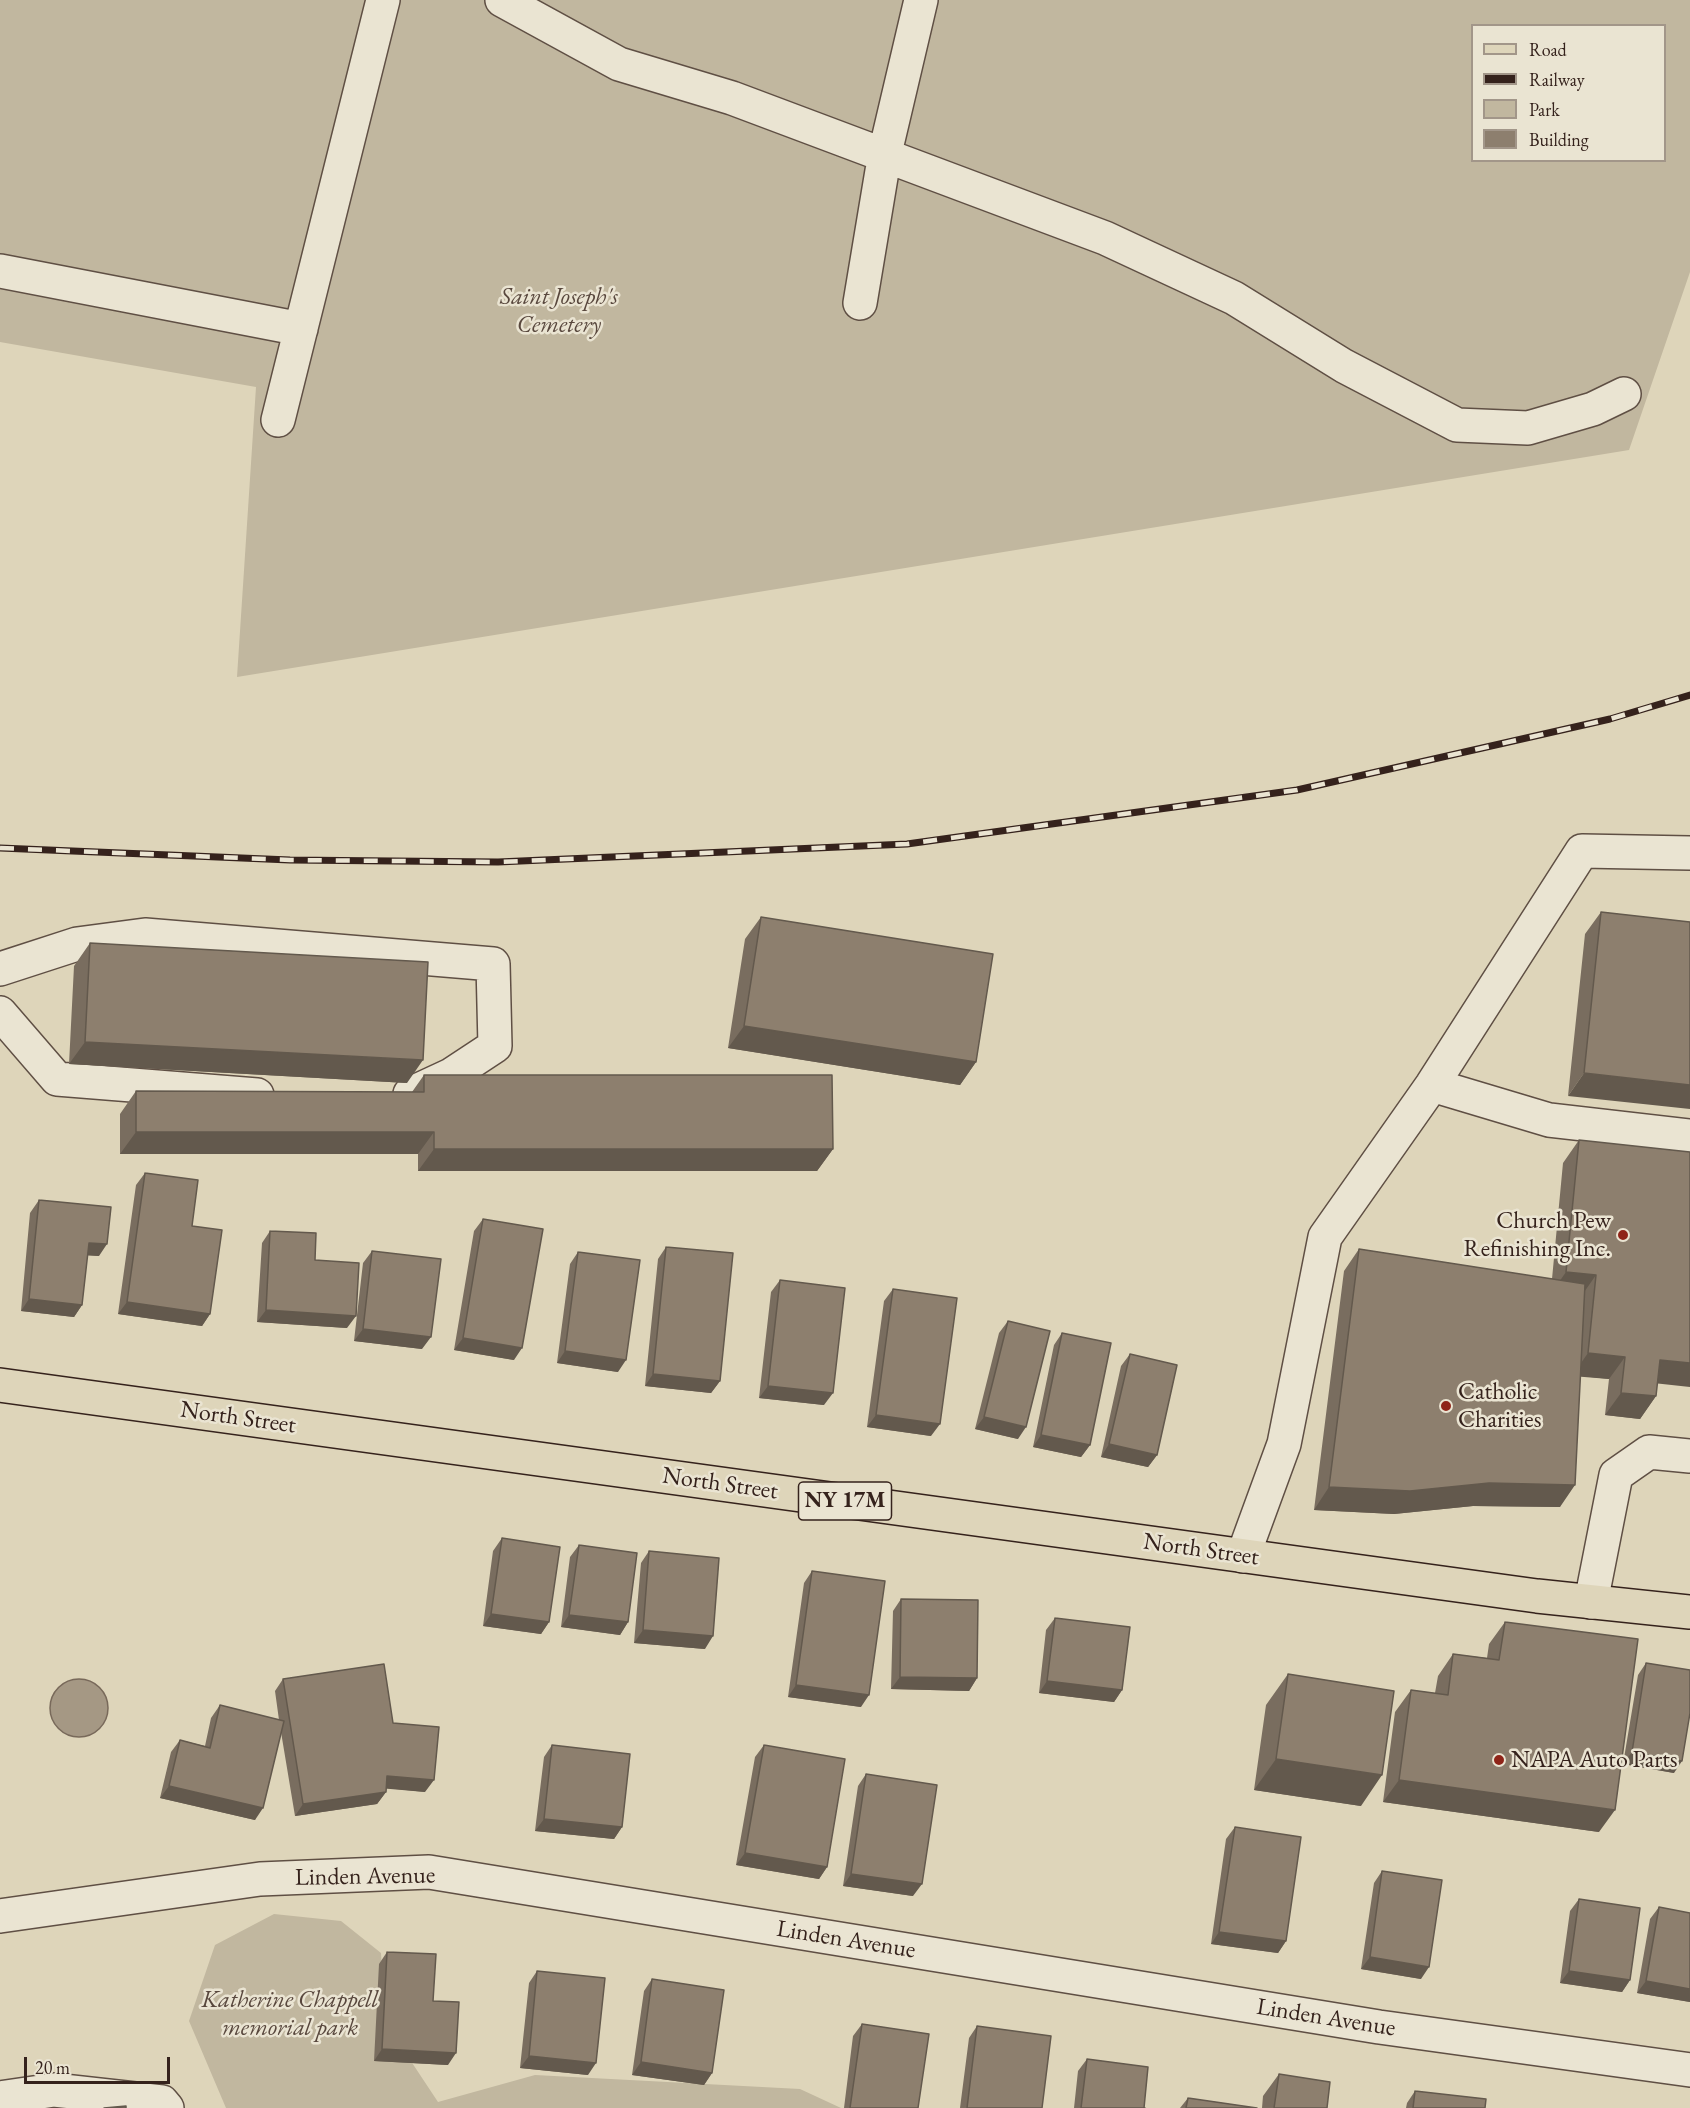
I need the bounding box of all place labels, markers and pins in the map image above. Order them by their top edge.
place label: Church Pew Refinishing Inc. [1464,1207,1611,1263]
marker: Church Pew Refinishing Inc. [1616,1228,1630,1242]
place label: Catholic Charities [1458,1378,1541,1434]
marker: Catholic Charities [1439,1399,1453,1413]
place label: NAPA Auto Parts [1511,1746,1678,1774]
marker: NAPA Auto Parts [1492,1753,1506,1767]

